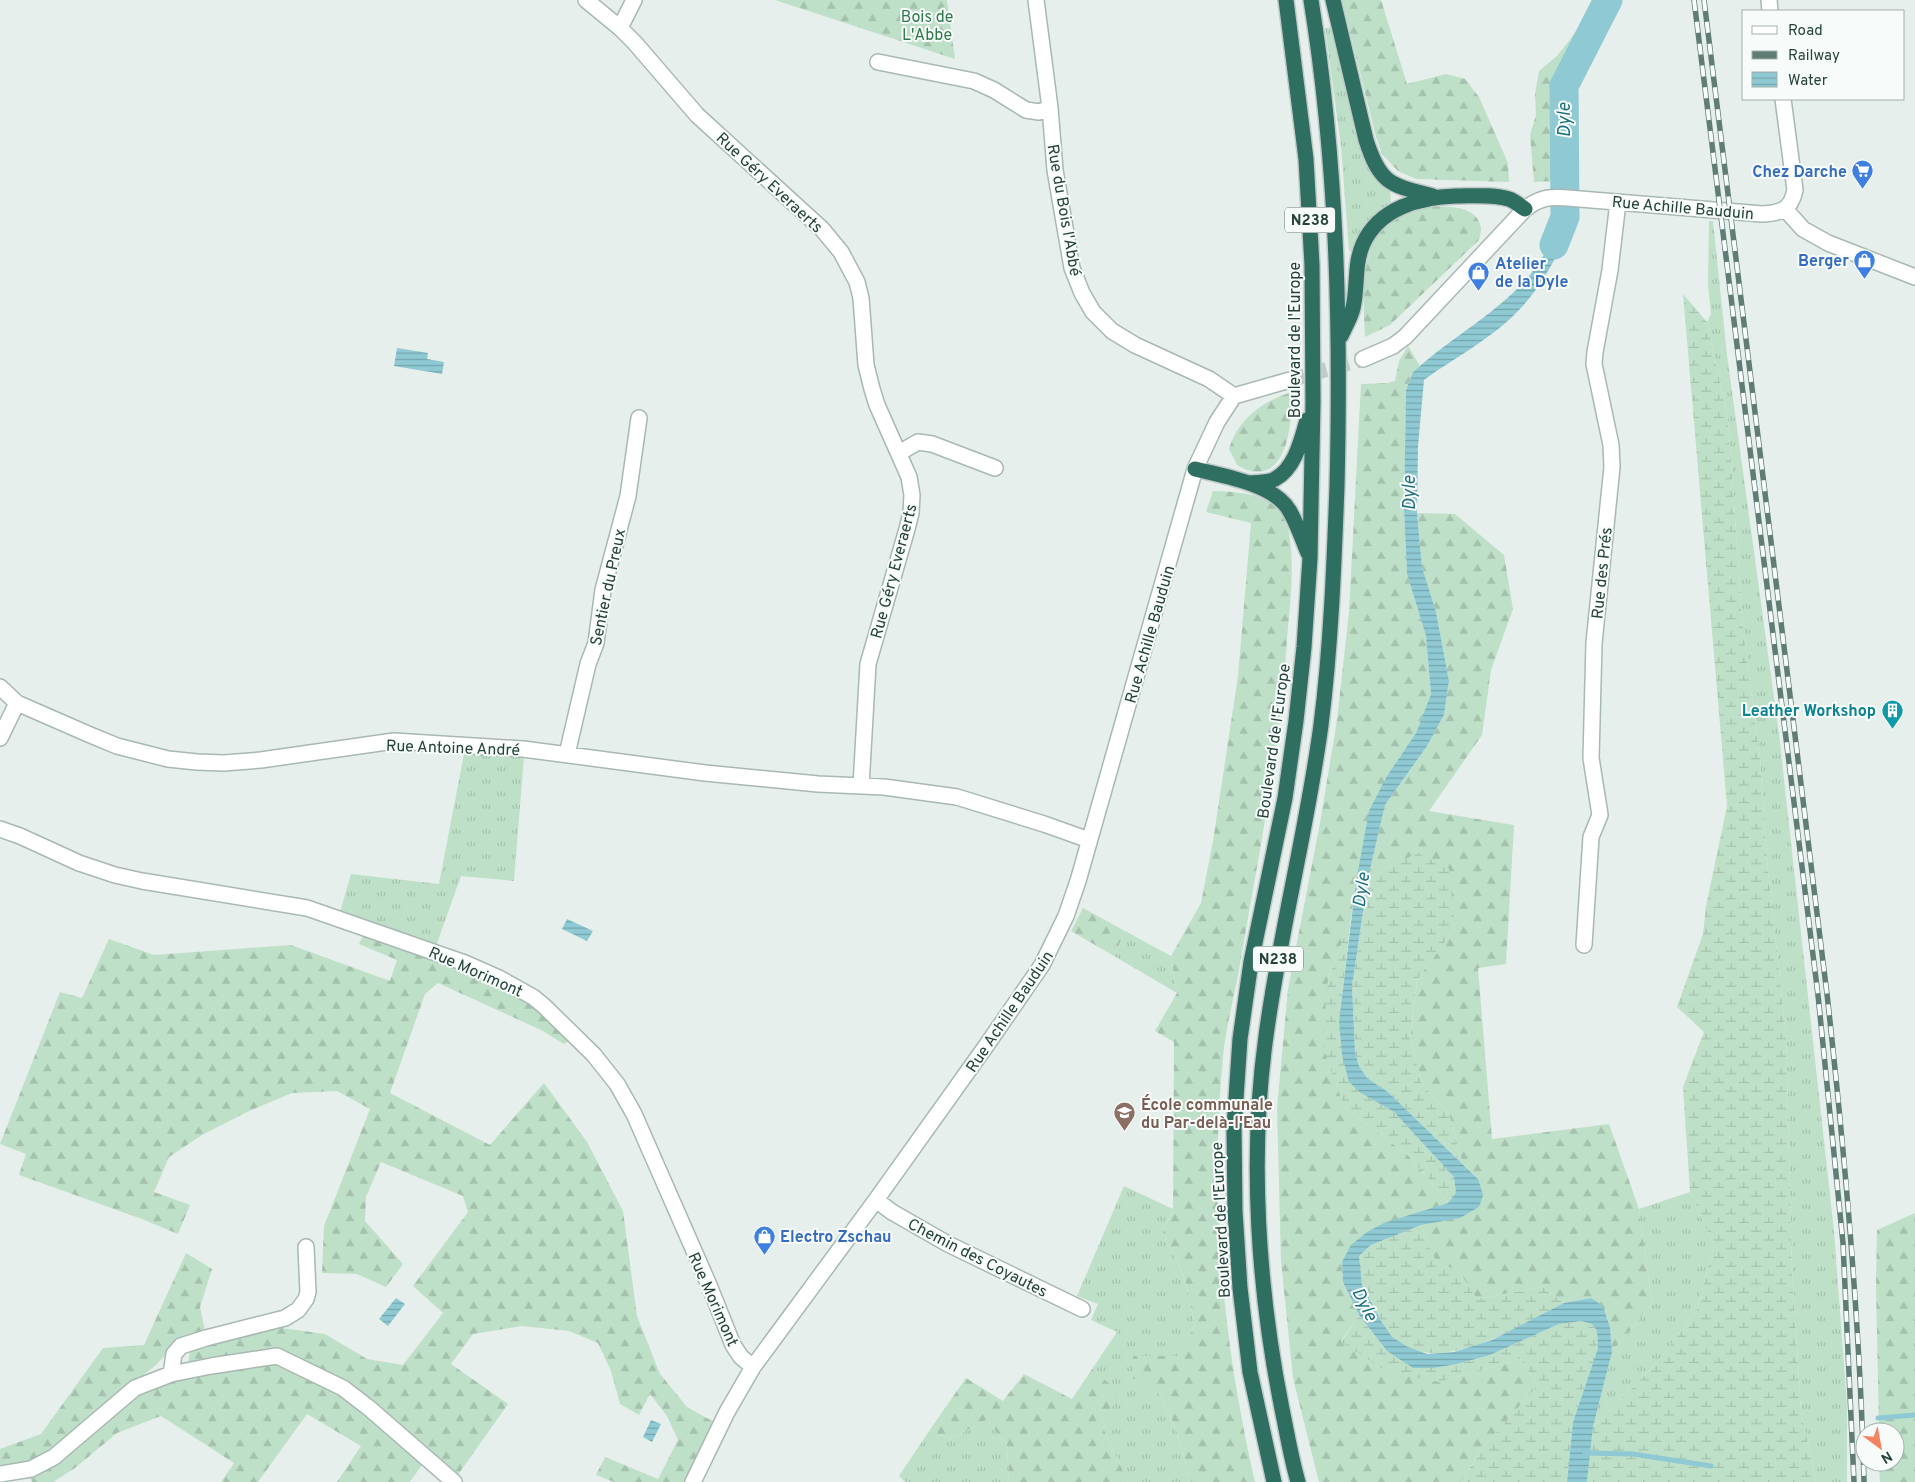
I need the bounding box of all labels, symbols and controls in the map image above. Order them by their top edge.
park label: Bois de L'Abbe [901,8,953,46]
legend [1742,10,1905,100]
text: Road [1788,22,1823,41]
text: Railway [1788,47,1840,66]
text: Water [1788,72,1828,91]
water label: Dyle [1554,102,1577,137]
street label: Rue Géry Everaerts [711,129,826,238]
street label: Rue du Bois l'Abbé [1042,143,1084,278]
supermarket icon: Chez Darche [1851,159,1875,190]
place label: Chez Darche [1752,163,1847,183]
street label: Rue Achille Bauduin [1611,193,1755,225]
road number: N238 [1285,208,1335,232]
shop icon: Berger [1853,248,1877,279]
place label: Berger [1798,252,1849,272]
place label: Atelier de la Dyle [1495,255,1569,293]
shop icon: Atelier de la Dyle [1467,260,1491,291]
street label: Boulevard de l'Europe [1286,262,1306,418]
water label: Dyle [1399,475,1422,510]
street label: Rue Géry Everaerts [867,502,923,641]
street label: Rue des Prés [1588,526,1618,620]
street label: Sentier du Preux [587,527,631,648]
street label: Rue Achille Bauduin [1122,563,1180,706]
street label: Boulevard de l'Europe [1254,662,1296,820]
building icon: Leather Workshop [1880,698,1904,729]
place label: Leather Workshop [1742,702,1876,722]
street label: Rue Antoine André [386,737,520,761]
water label: Dyle [1349,871,1376,909]
street label: Rue Morimont [425,943,525,1003]
road number: N238 [1253,946,1303,972]
street label: Rue Achille Bauduin [962,947,1059,1077]
place label: École communale du Par-delà-l'Eau [1141,1094,1273,1134]
school or university icon: École communale du Par-delà-l'Eau [1113,1101,1137,1132]
street label: Boulevard de l'Europe [1208,1141,1236,1299]
street label: Chemin des Coyautes [904,1215,1050,1303]
shop icon: Electro Zschau [752,1224,776,1255]
place label: Electro Zschau [780,1228,892,1248]
street label: Rue Morimont [682,1250,742,1350]
water label: Dyle [1346,1284,1382,1326]
north arrow [1855,1422,1905,1472]
text: N [1877,1447,1895,1467]

